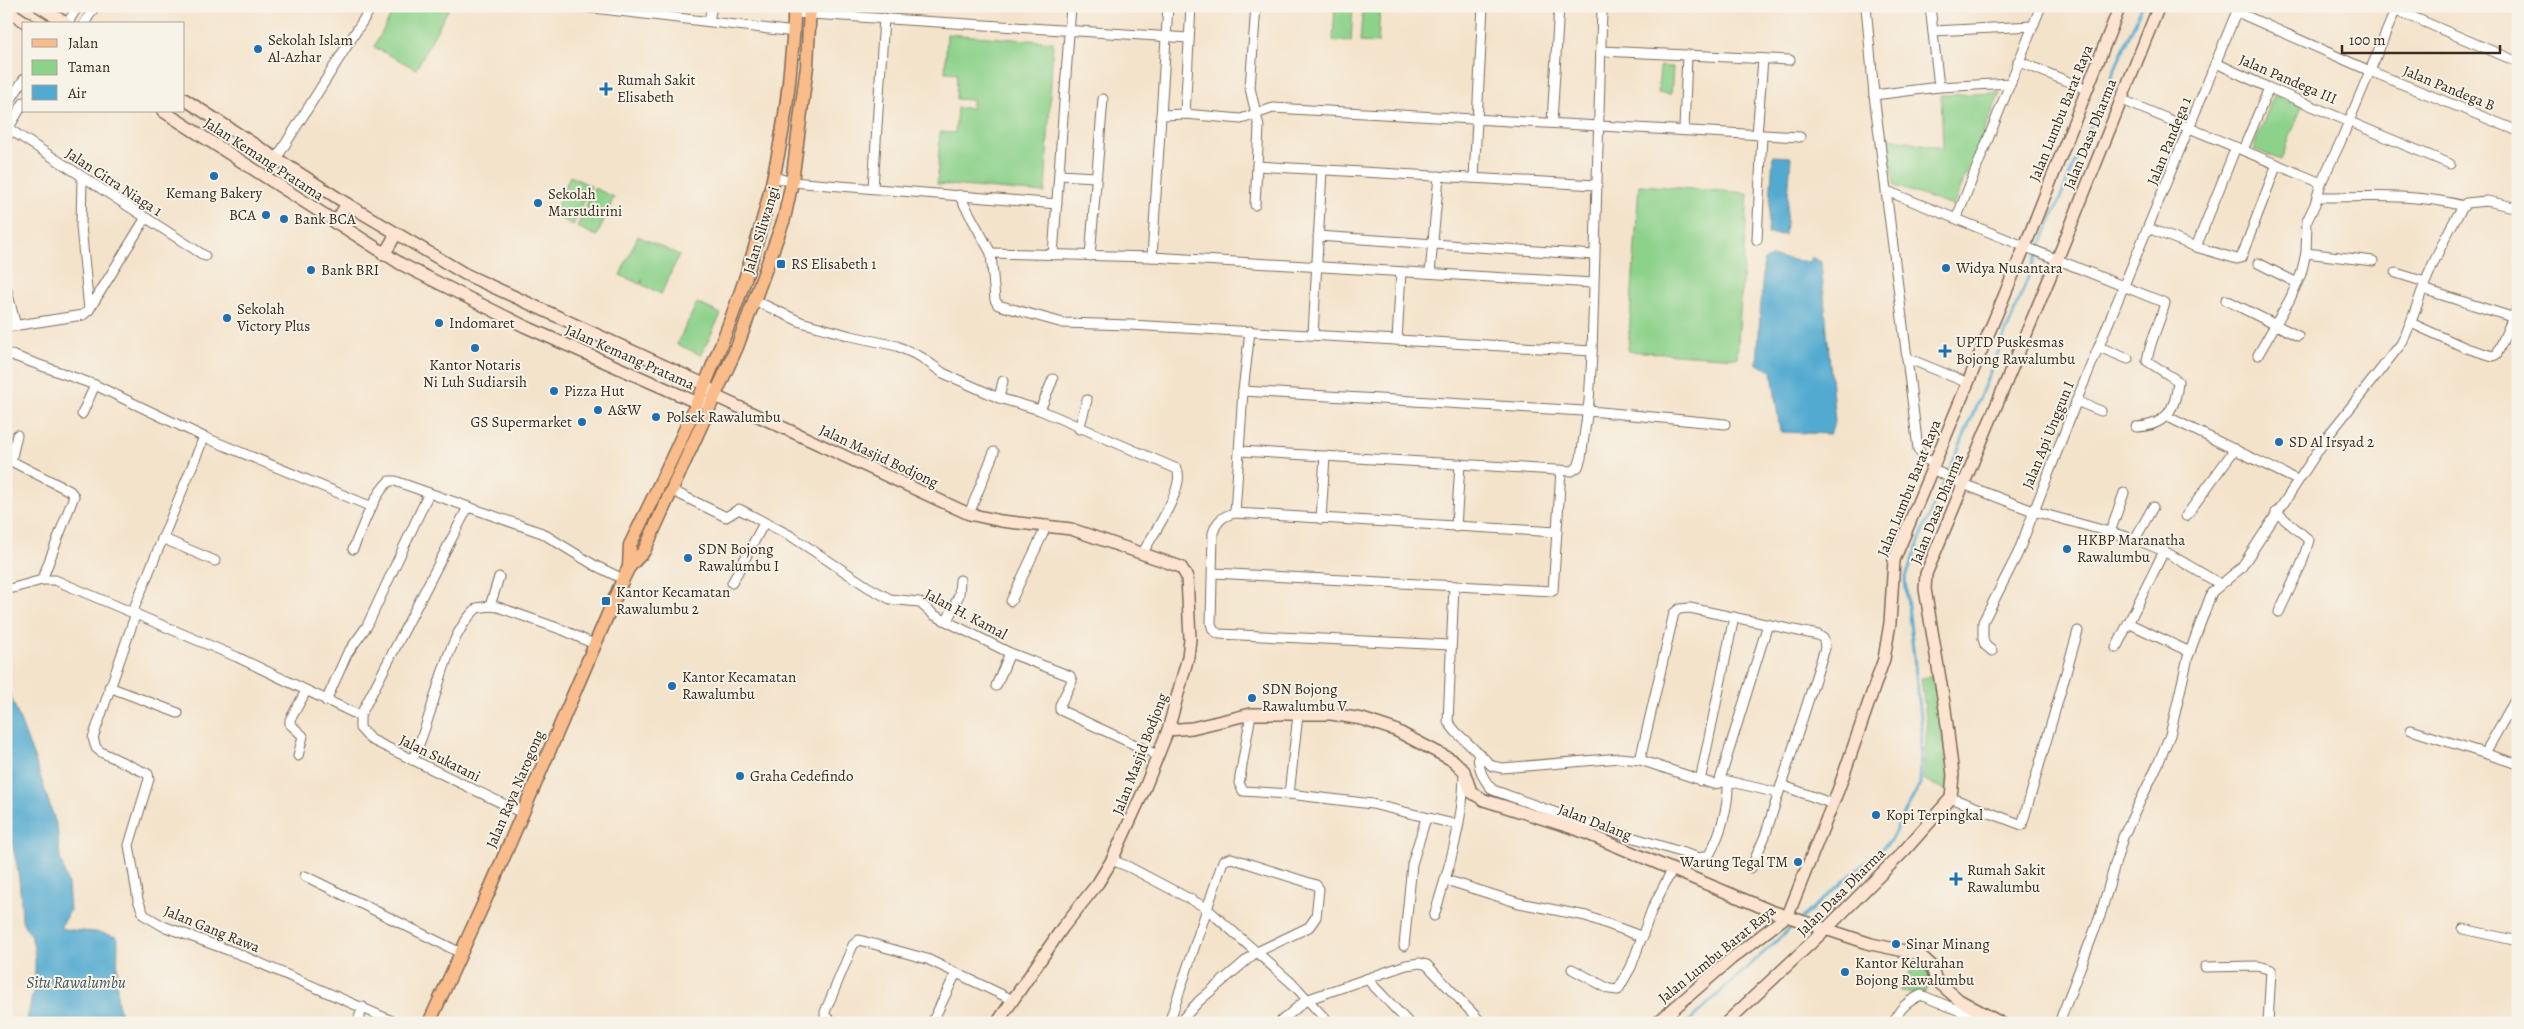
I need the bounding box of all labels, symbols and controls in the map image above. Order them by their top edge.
legend [22,22,185,112]
scale bar [2342,22,2499,54]
place label: Sekolah Islam Al-Azhar [267,30,353,67]
text: 100 m [2349,30,2386,50]
text: Jalan [68,33,98,53]
street label: Jalan Lumbu Barat Raya [2024,42,2098,184]
marker: Sekolah Islam Al-Azhar [252,43,264,55]
street label: Jalan Pandega III [2236,49,2340,109]
text: Taman [68,57,110,77]
street label: Jalan Pandega B [2400,60,2498,116]
place label: Rumah Sakit Elisabeth [617,70,696,107]
street label: Jalan Dasa Dharma [2059,76,2121,192]
marker: Rumah Sakit Elisabeth [599,82,613,96]
text: Air [67,83,87,103]
street label: Jalan Pandega 1 [2142,94,2196,188]
street label: Jalan Kemang Pratama [200,113,328,205]
street label: Jalan Citra Niaga 1 [62,143,166,221]
marker: Kemang Bakery [208,170,220,182]
place label: Kemang Bakery [166,183,262,203]
place label: Sekolah Marsudirini [548,184,622,221]
street label: Jalan Siliwangi [738,184,784,276]
marker: Sekolah Marsudirini [532,197,544,209]
place label: BCA [229,205,256,225]
marker: BCA [260,209,272,221]
place label: Bank BCA [294,209,356,229]
marker: Bank BCA [278,213,290,225]
place label: RS Elisabeth 1 [791,254,876,274]
marker: RS Elisabeth 1 [775,258,787,270]
place label: Widya Nusantara [1955,258,2063,278]
place label: Bank BRI [321,260,379,280]
marker: Widya Nusantara [1940,262,1952,274]
marker: Bank BRI [305,264,317,276]
place label: Sekolah Victory Plus [236,299,310,336]
marker: Sekolah Victory Plus [221,312,233,324]
place label: Indomaret [449,313,515,333]
marker: Indomaret [433,317,445,329]
street label: Jalan Kemang Pratama [562,320,698,394]
place label: UPTD Puskesmas Bojong Rawalumbu [1956,332,2076,369]
marker: Kantor Notaris Ni Luh Sudiarsih [469,342,481,354]
marker: UPTD Puskesmas Bojong Rawalumbu [1938,344,1952,358]
place label: Kantor Notaris Ni Luh Sudiarsih [423,355,527,392]
street label: Jalan Api Unggun I [2017,378,2079,492]
place label: Pizza Hut [564,381,625,401]
marker: Pizza Hut [548,385,560,397]
place label: A&W [607,400,641,420]
marker: A&W [592,404,604,416]
place label: Polsek Rawalumbu [666,407,782,427]
marker: Polsek Rawalumbu [650,411,662,423]
place label: GS Supermarket [471,412,572,432]
marker: GS Supermarket [576,416,588,428]
street label: Jalan Lumbu Barat Raya [1872,417,1946,559]
street label: Jalan Masjid Bodjong [816,420,942,493]
place label: SD Al Irsyad 2 [2289,432,2374,452]
marker: SD Al Irsyad 2 [2273,436,2285,448]
street label: Jalan Dasa Dharma [1906,451,1968,567]
place label: HKBP Maranatha Rawalumbu [2077,530,2185,567]
place label: SDN Bojong Rawalumbu I [698,539,779,576]
marker: HKBP Maranatha Rawalumbu [2061,543,2073,555]
marker: SDN Bojong Rawalumbu I [682,552,694,564]
place label: Kantor Kecamatan Rawalumbu 2 [616,582,730,619]
street label: Jalan H. Kamal [921,584,1011,644]
marker: Kantor Kecamatan Rawalumbu 2 [600,595,612,607]
place label: Kantor Kecamatan Rawalumbu [682,667,796,704]
place label: SDN Bojong Rawalumbu V [1262,679,1348,716]
marker: Kantor Kecamatan Rawalumbu [666,680,678,692]
street label: Jalan Masjid Bodjong [1108,690,1173,818]
marker: SDN Bojong Rawalumbu V [1246,692,1258,704]
street label: Jalan Raya Narogong [481,726,549,851]
street label: Jalan Sukatani [396,730,484,786]
place label: Graha Cedefindo [750,766,853,786]
marker: Graha Cedefindo [734,770,746,782]
street label: Jalan Dalang [1555,799,1635,845]
place label: Kopi Terpingkal [1886,805,1983,825]
marker: Kopi Terpingkal [1870,809,1882,821]
street label: Jalan Dasa Dharma [1792,843,1890,941]
place label: Warung Tegal TM [1679,852,1788,872]
marker: Warung Tegal TM [1792,856,1804,868]
place label: Rumah Sakit Rawalumbu [1967,860,2046,897]
marker: Rumah Sakit Rawalumbu [1949,872,1963,886]
street label: Jalan Lumbu Barat Raya [1654,900,1780,1008]
street label: Jalan Gang Rawa [161,901,263,957]
place label: Sinar Minang [1906,934,1990,954]
marker: Sinar Minang [1890,938,1902,950]
place label: Kantor Kelurahan Bojong Rawalumbu [1855,953,1975,990]
marker: Kantor Kelurahan Bojong Rawalumbu [1839,966,1851,978]
water label: Situ Rawalumbu [26,972,126,994]

